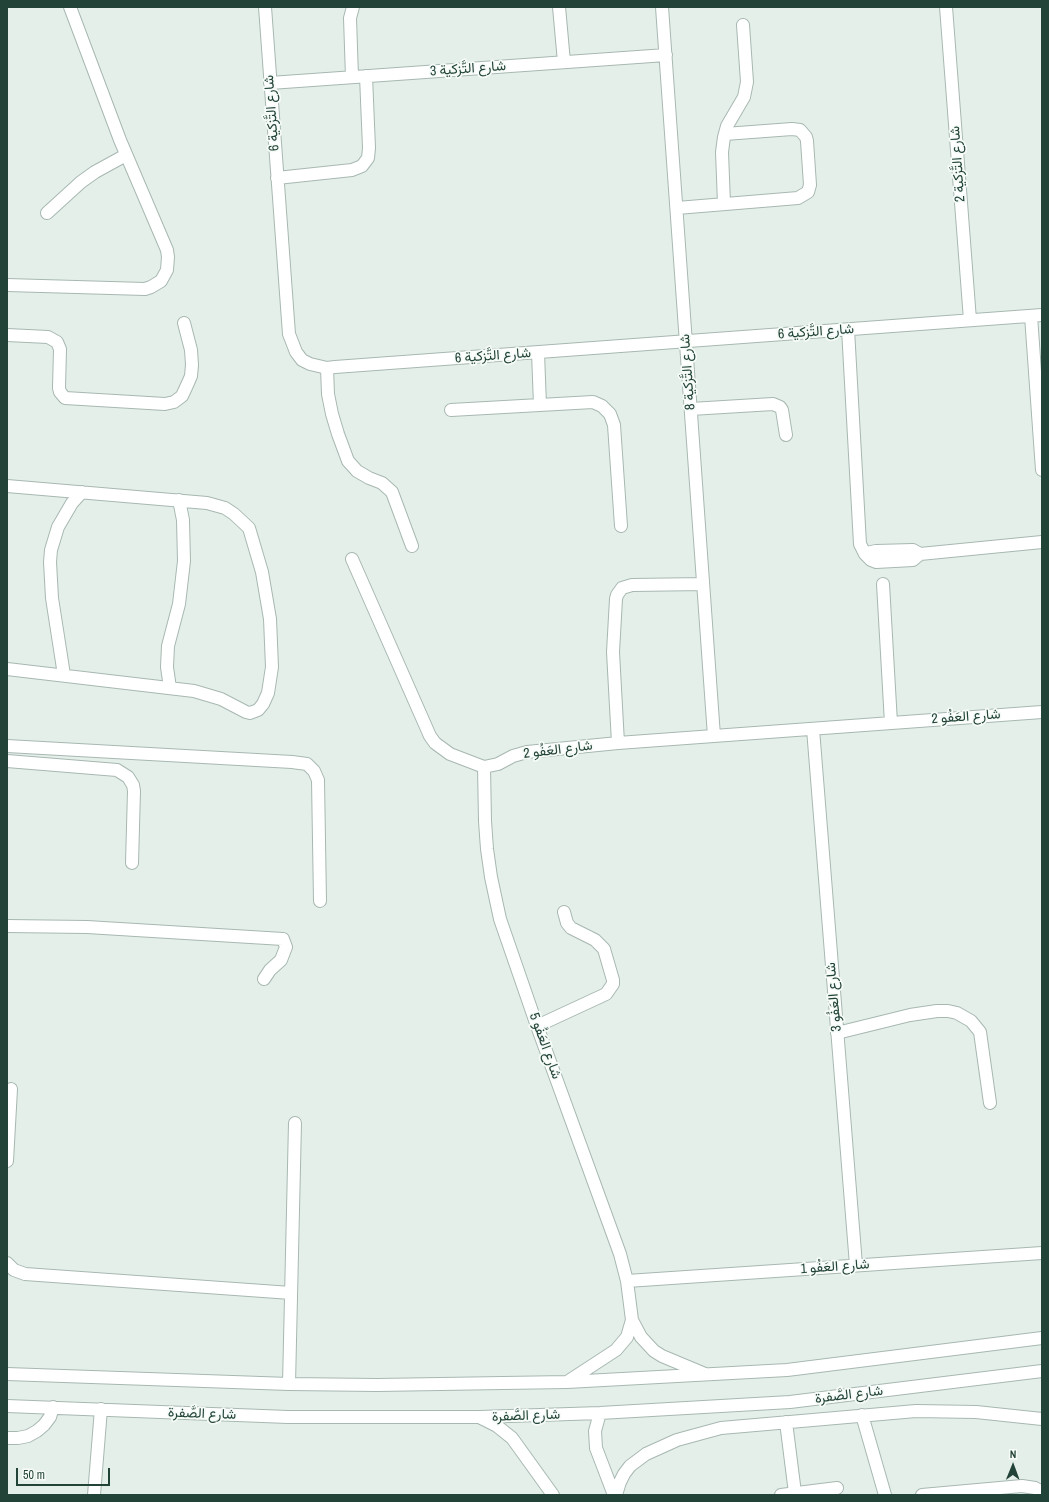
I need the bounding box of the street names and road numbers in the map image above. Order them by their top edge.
street label: شارع التَّزكية 3 [429,58,507,80]
street label: شارع التَّزكية 6 [261,74,283,152]
street label: شارع التَّزكية 2 [947,125,969,203]
street label: شارع التَّزكية 6 [777,321,855,343]
street label: شارع التَّزكية 8 [677,333,699,411]
street label: شارع التَّزكية 6 [454,345,532,367]
street label: شارع العَفُو 2 [931,706,1001,728]
street label: شارع العَفُو 2 [523,737,593,763]
street label: شارع العَفُو 3 [823,962,845,1032]
street label: شارع العَفُو 5 [525,1011,565,1081]
street label: شارع العَفُو 1 [800,1256,870,1278]
street label: شارع الصَّفرة [814,1382,884,1408]
street label: شارع الصَّفرة [167,1404,237,1424]
street label: شارع الصَّفرة [491,1406,561,1426]

